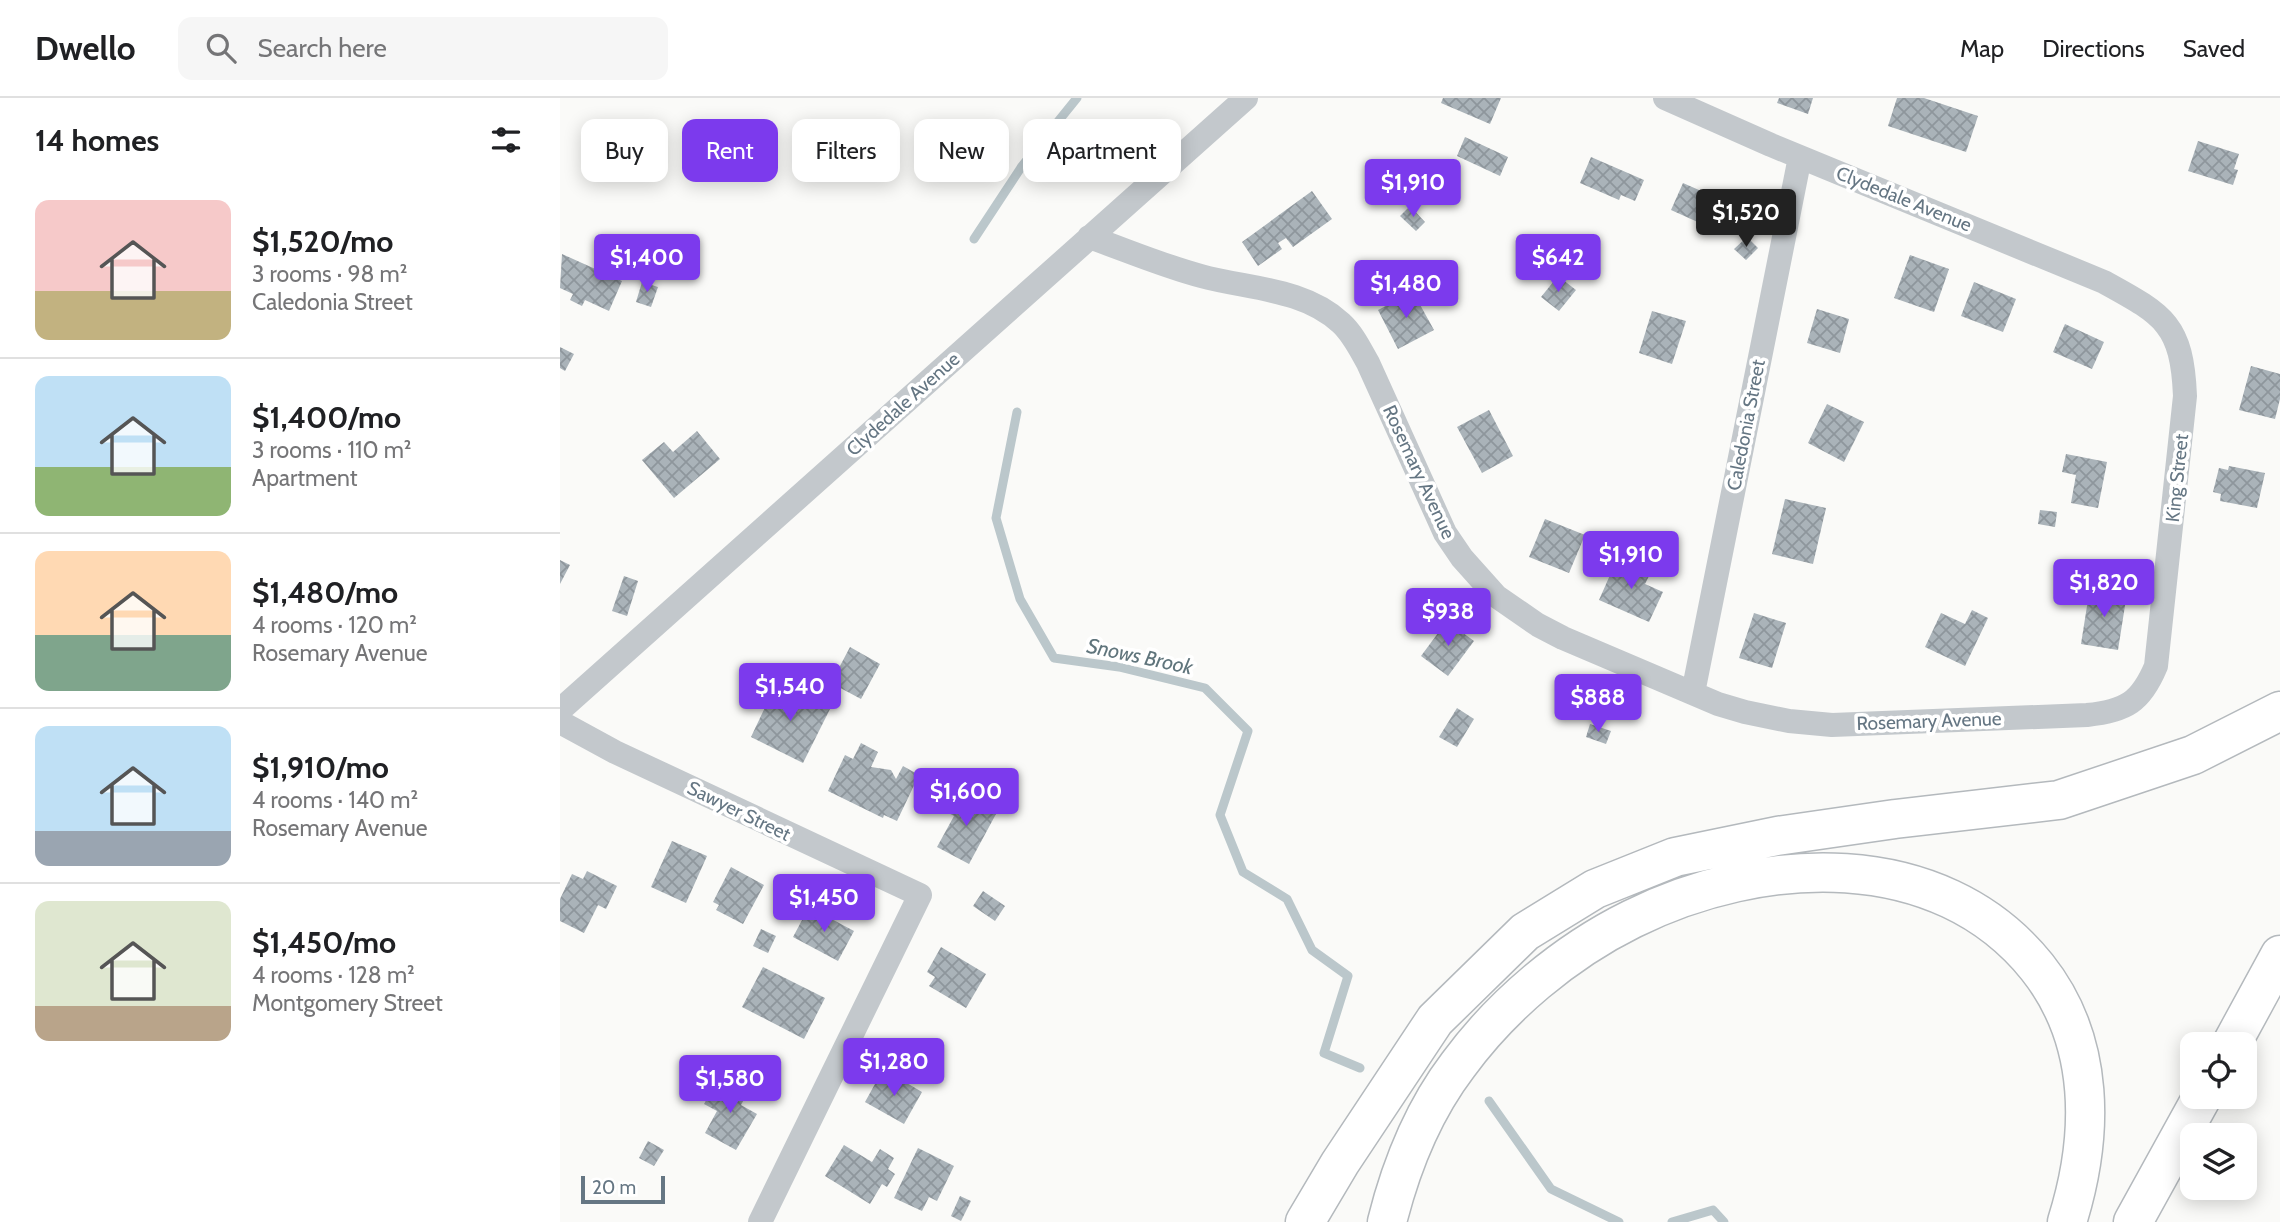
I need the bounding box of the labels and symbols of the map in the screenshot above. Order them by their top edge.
pin: $1,910 [1356,159,1470,219]
street label: Clydedale Avenue [1833,161,1975,237]
pin: $1,520 [1689,190,1803,249]
pin: $1,400 [590,234,704,294]
pin: $642 [1517,234,1599,294]
pin: $1,480 [1349,260,1463,320]
street label: Clydedale Avenue [842,347,964,461]
street label: Caledonia Street [1722,357,1770,492]
street label: Rosemary Avenue [1378,401,1460,543]
street label: King Street [2161,432,2193,523]
pin: $1,910 [1574,532,1688,591]
pin: $1,820 [2047,560,2161,619]
pin: $938 [1407,588,1489,648]
water label: Snows Brook [1085,633,1196,680]
pin: $1,540 [733,664,847,723]
pin: $888 [1557,674,1639,734]
street label: Rosemary Avenue [1856,707,2002,735]
pin: $1,600 [909,768,1023,828]
street label: Sawyer Street [684,776,795,846]
pin: $1,450 [767,874,881,934]
pin: $1,280 [837,1038,951,1098]
pin: $1,580 [673,1056,787,1115]
scale bar [581,1173,665,1205]

